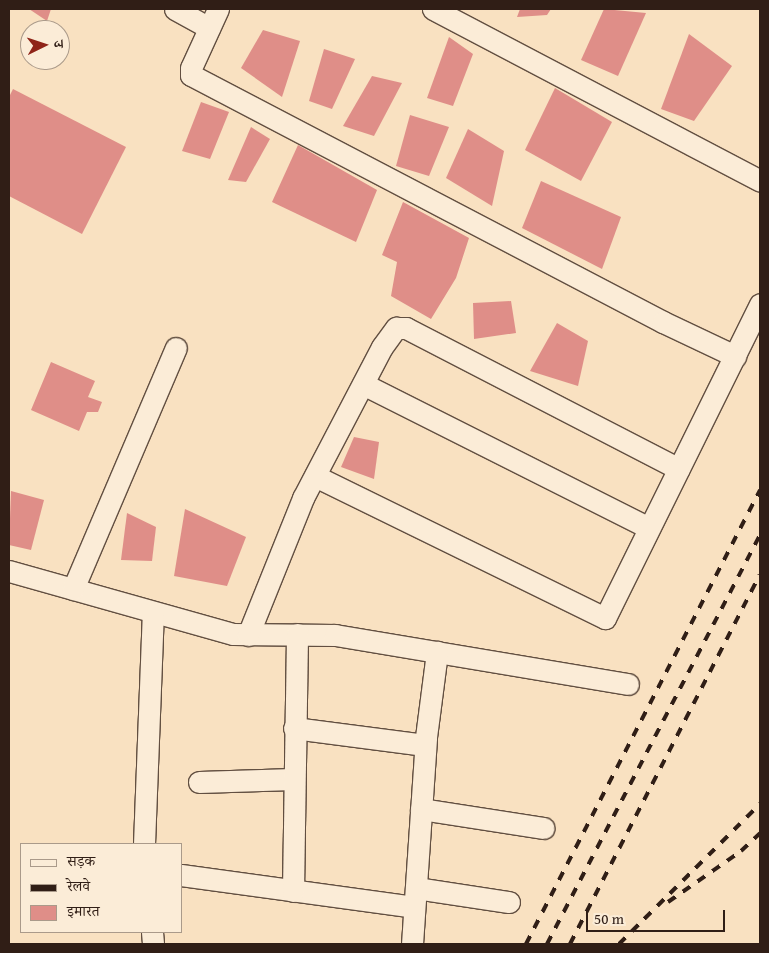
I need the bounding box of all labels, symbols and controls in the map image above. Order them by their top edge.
north arrow [20,20,70,70]
text: उ [49,40,69,48]
legend [20,843,182,933]
text: सड़क [67,850,95,871]
text: रेलवे [67,875,90,896]
text: इमारत [67,900,100,921]
scale bar [589,900,728,932]
text: 50 m [594,908,624,929]

